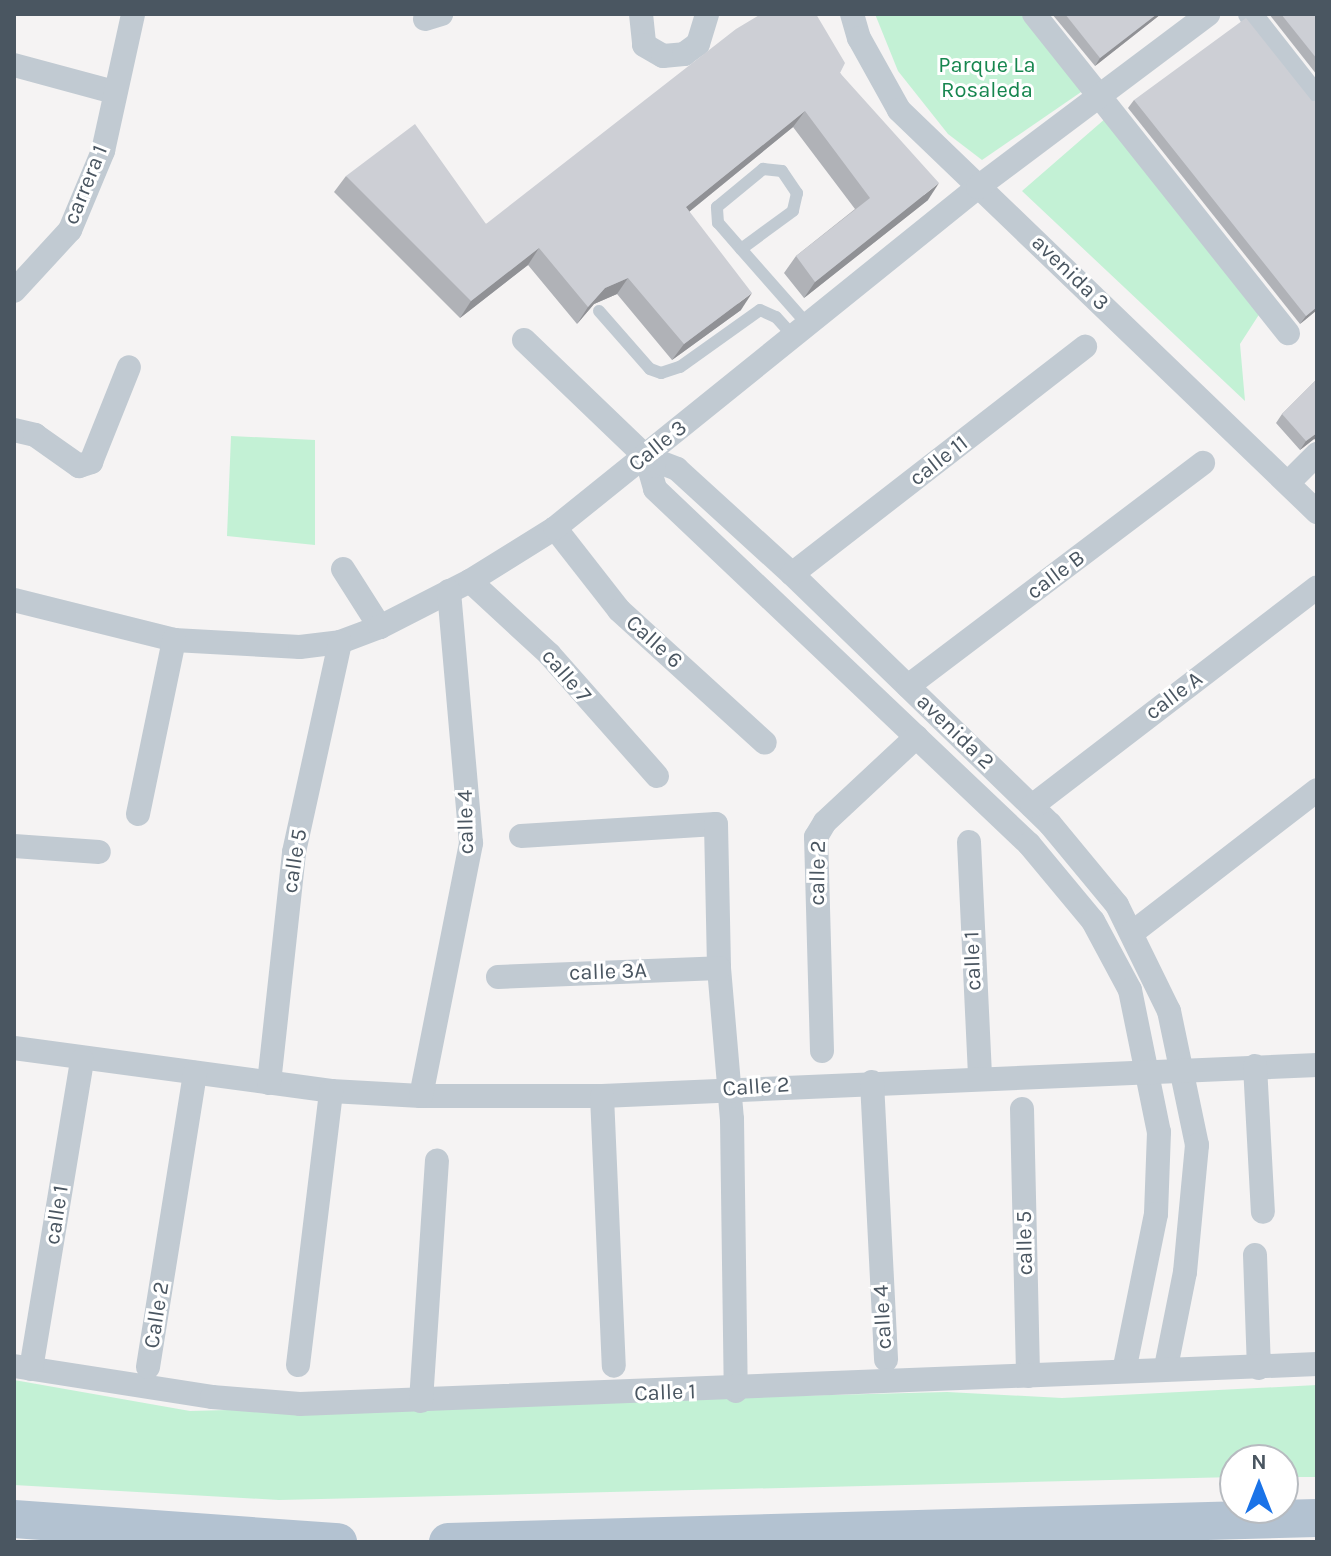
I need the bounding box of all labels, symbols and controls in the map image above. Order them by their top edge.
park label: Parque La Rosaleda [938,52,1036,104]
street label: carrera 1 [58,141,114,229]
street label: avenida 3 [1026,230,1114,316]
street label: Calle 3 [623,415,693,477]
street label: calle 11 [905,430,973,492]
street label: calle B [1022,545,1090,605]
street label: Calle 6 [620,610,688,674]
street label: calle 7 [535,644,597,708]
street label: calle A [1140,666,1208,726]
street label: avenida 2 [911,689,999,775]
street label: calle 4 [452,789,480,855]
street label: calle 5 [277,827,313,895]
street label: calle 2 [804,840,832,906]
street label: calle 1 [959,931,987,991]
street label: calle 3A [569,957,647,987]
street label: Calle 2 [722,1071,790,1103]
street label: calle 1 [39,1184,75,1246]
street label: calle 5 [1011,1210,1039,1276]
street label: Calle 2 [139,1280,175,1350]
street label: calle 4 [868,1284,898,1350]
street label: Calle 1 [634,1379,696,1407]
north arrow [1219,1444,1299,1524]
text: N [1251,1449,1267,1475]

